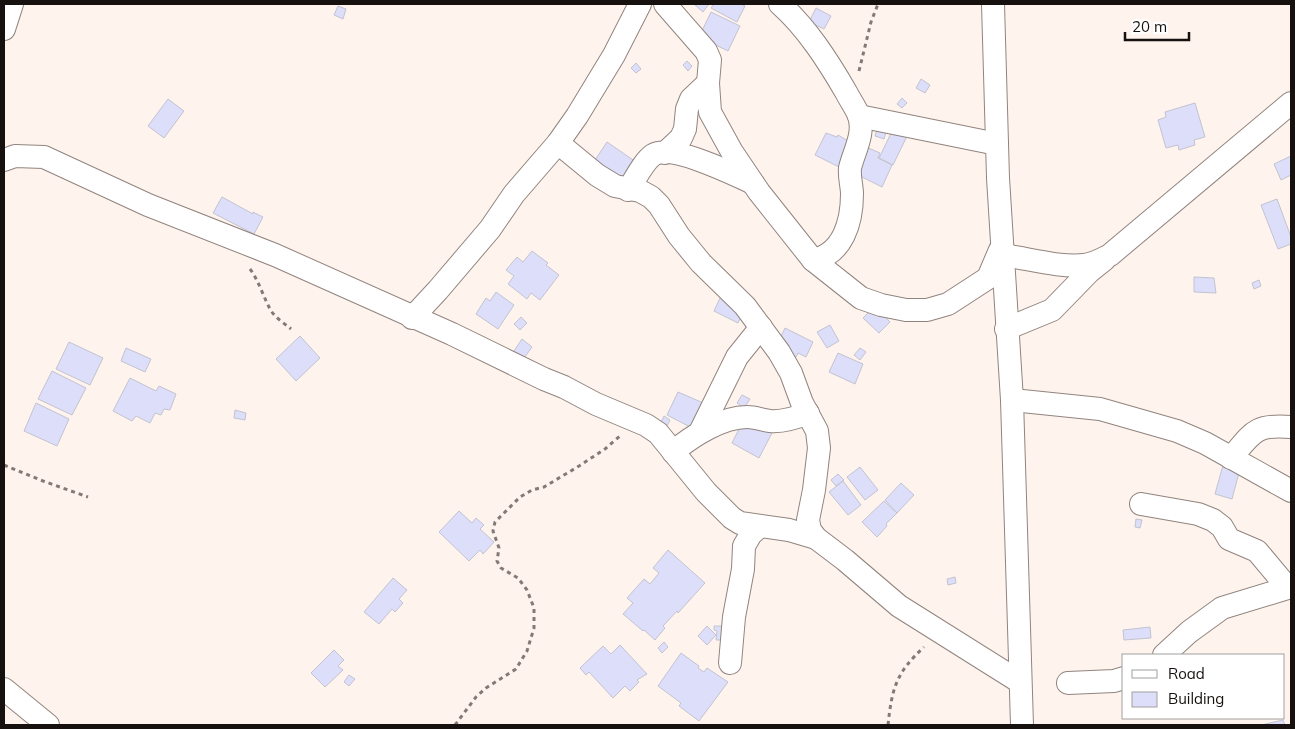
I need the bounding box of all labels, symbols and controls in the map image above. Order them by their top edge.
scale bar [1125,10,1189,42]
text: 20 m [1132,17,1167,36]
legend [1122,654,1285,719]
text: Road [1168,664,1205,683]
text: Building [1168,689,1224,708]

